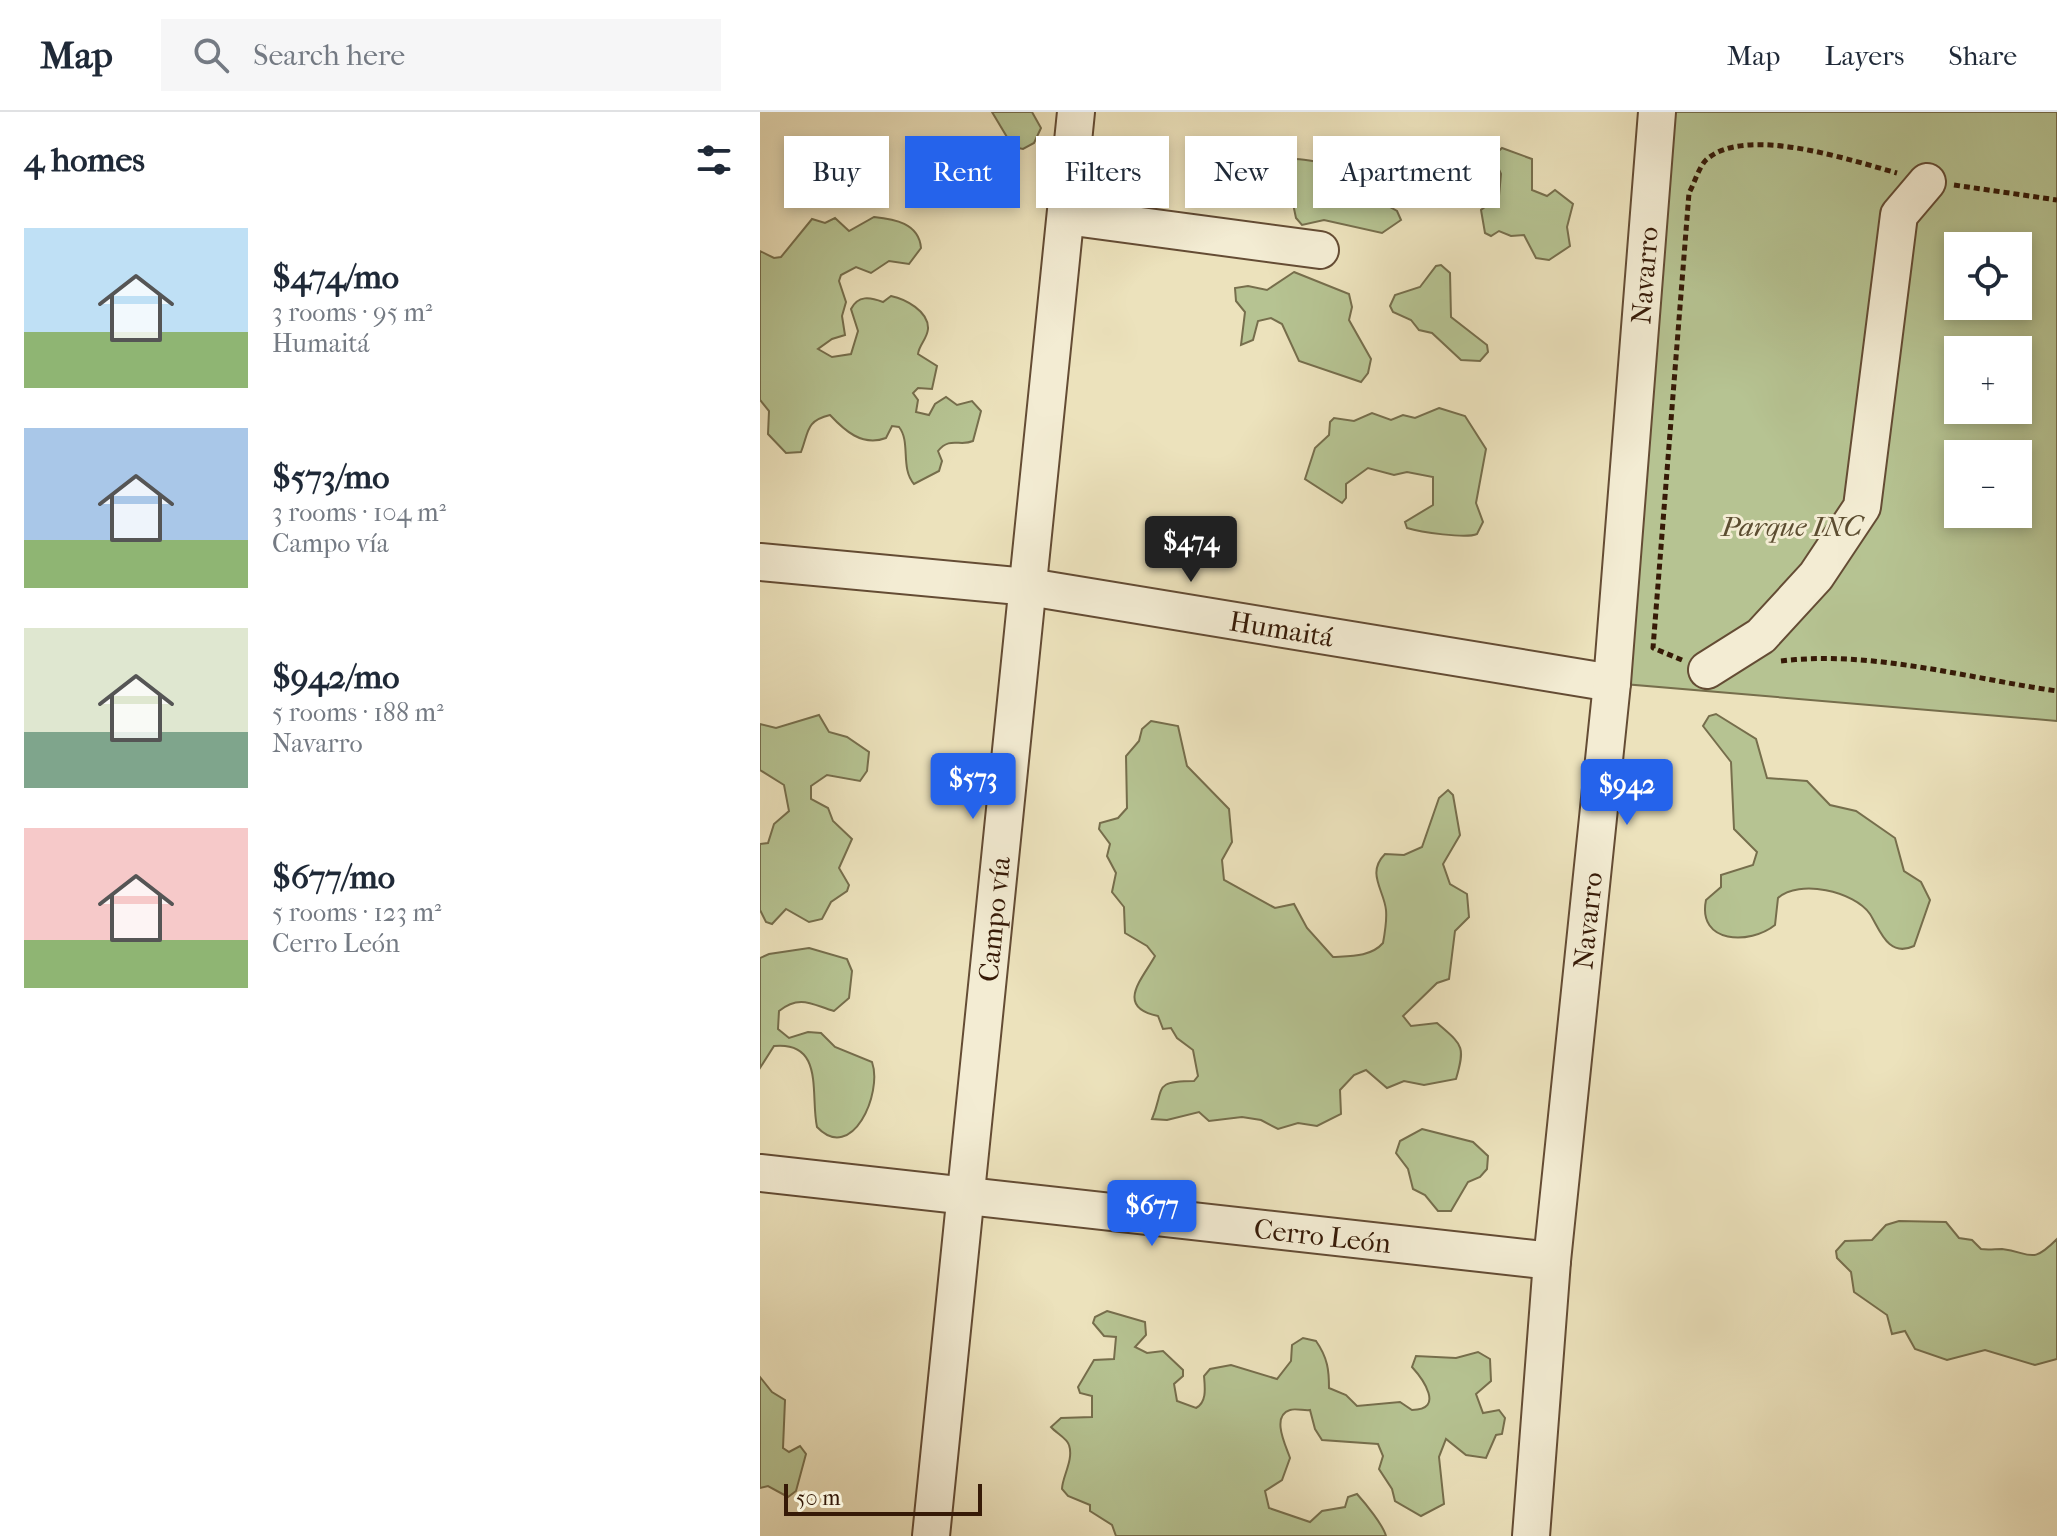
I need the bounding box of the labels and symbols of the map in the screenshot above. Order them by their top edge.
street label: Navarro [1624,225,1664,325]
park label: Parque INC [1719,510,1866,543]
pin: $474 [1144,516,1238,584]
street label: Humaitá [1227,604,1337,654]
pin: $573 [926,753,1020,821]
pin: $942 [1580,759,1674,827]
street label: Campo vía [971,854,1017,983]
street label: Navarro [1566,870,1609,971]
pin: $677 [1105,1180,1199,1248]
street label: Cerro León [1252,1211,1393,1260]
scale bar [784,1480,982,1516]

